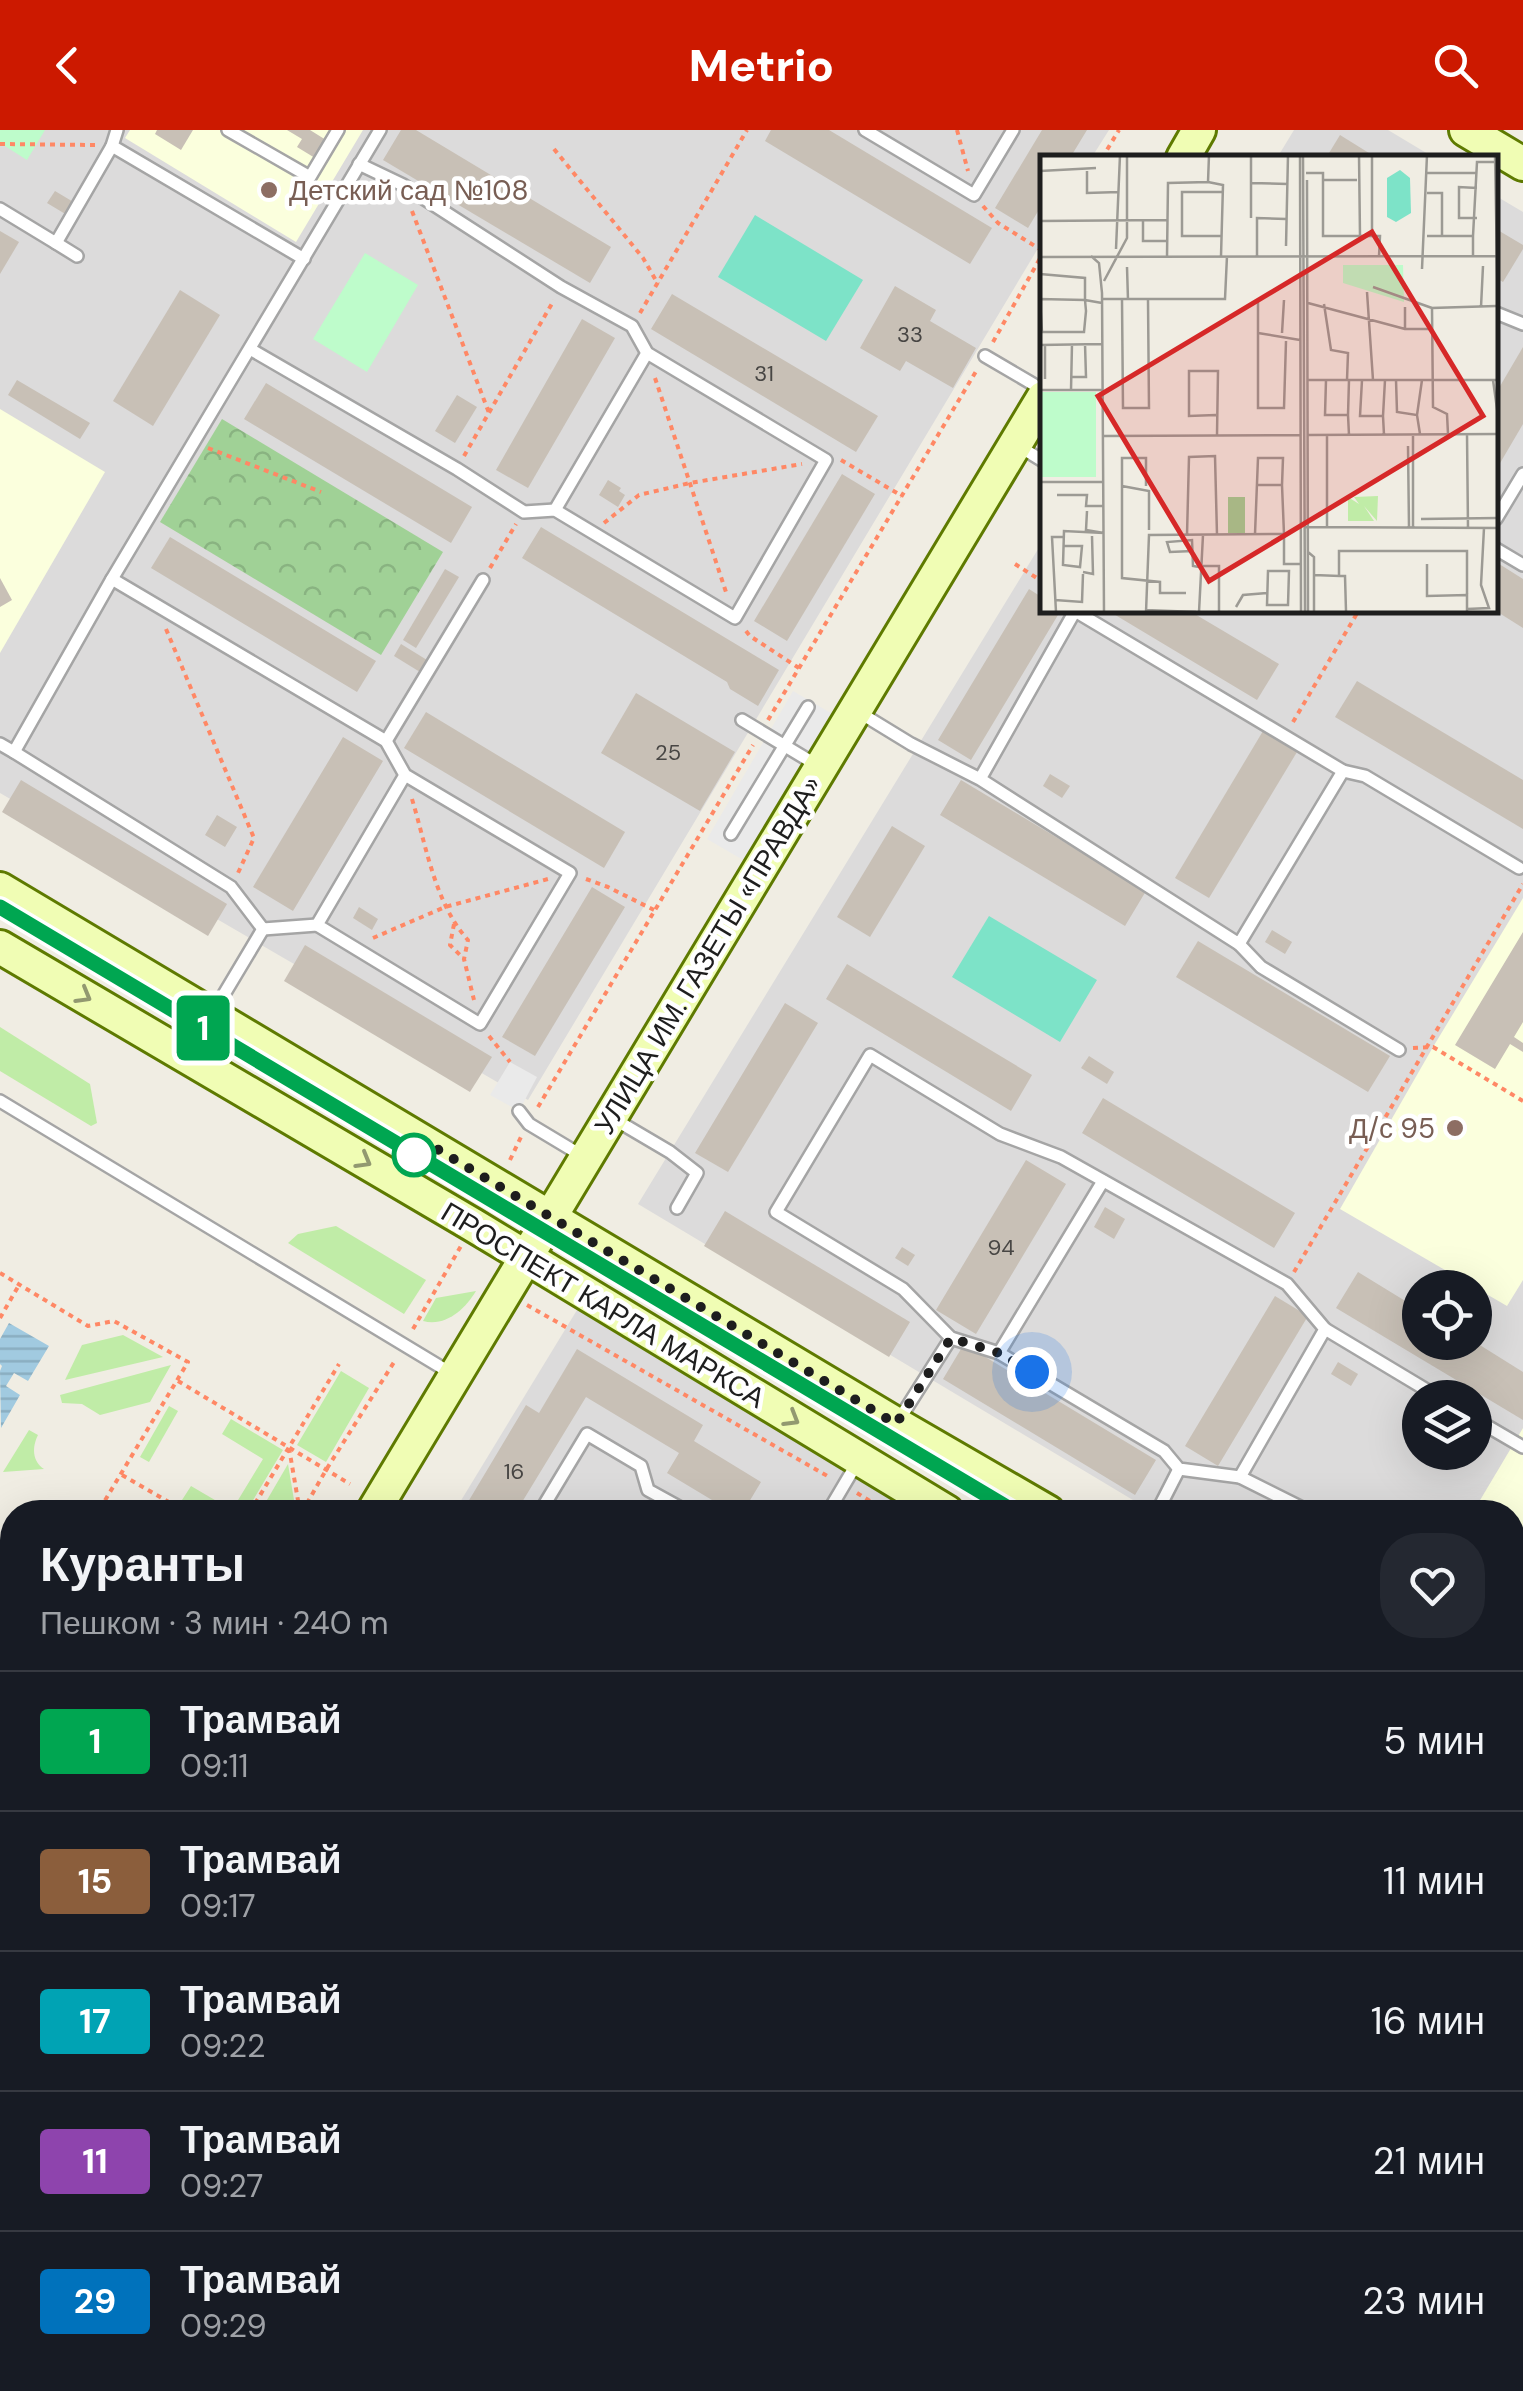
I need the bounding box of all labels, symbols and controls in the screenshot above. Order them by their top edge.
text: Metrio [689,36,834,95]
icon: back [40,38,95,93]
icon: search [1428,38,1483,93]
inset map [1040,155,1498,612]
place label: Детский сад №108 [289,172,528,209]
marker: Детский сад №108 [258,179,280,201]
house number: 33 [897,320,923,349]
house number: 31 [754,359,774,388]
house number: 25 [655,738,681,767]
street label: УЛИЦА ИМ. ГАЗЕТЫ «ПРАВДА» [586,769,830,1141]
one-way arrow [73,984,91,1003]
line badge: 1 [170,996,236,1060]
text: 1 [197,1005,209,1051]
place label: Д/с 95 [1349,1110,1435,1147]
marker: Д/с 95 [1444,1117,1466,1139]
unlabelled marker [393,1134,435,1176]
one-way arrow [353,1149,371,1168]
street label: ПРОСПЕКТ КАРЛА МАРКСА [434,1194,772,1417]
house number: 94 [987,1233,1015,1262]
map controls [1402,1270,1492,1470]
button: locate [1402,1270,1492,1360]
your location [1007,1347,1057,1397]
button: layers [1402,1380,1492,1470]
one-way arrow [782,1407,800,1426]
house number: 16 [504,1457,524,1486]
text: Куранты [40,1533,245,1596]
button: heart [1380,1533,1485,1638]
text: Пешком · 3 мин · 240 m [40,1602,389,1644]
text: Трамвай [180,1695,342,1745]
text: 5 мин [1383,1716,1485,1766]
text: 1 [89,1718,101,1764]
text: 09:11 [180,1745,248,1787]
text: Трамвай [180,1835,342,1885]
text: 11 мин [1383,1856,1485,1906]
text: 15 [78,1858,112,1904]
text: 09:17 [180,1885,256,1927]
text: Трамвай [180,1975,342,2025]
text: 16 мин [1371,1996,1485,2046]
text: 17 [79,1998,111,2044]
text: 09:22 [180,2025,265,2067]
text: Трамвай [180,2115,342,2165]
text: 21 мин [1373,2136,1485,2186]
text: 11 [82,2138,108,2184]
text: 09:27 [180,2165,263,2207]
text: Трамвай [180,2255,342,2305]
text: 23 мин [1362,2276,1485,2326]
text: 29 [74,2278,116,2324]
text: 09:29 [180,2305,267,2347]

